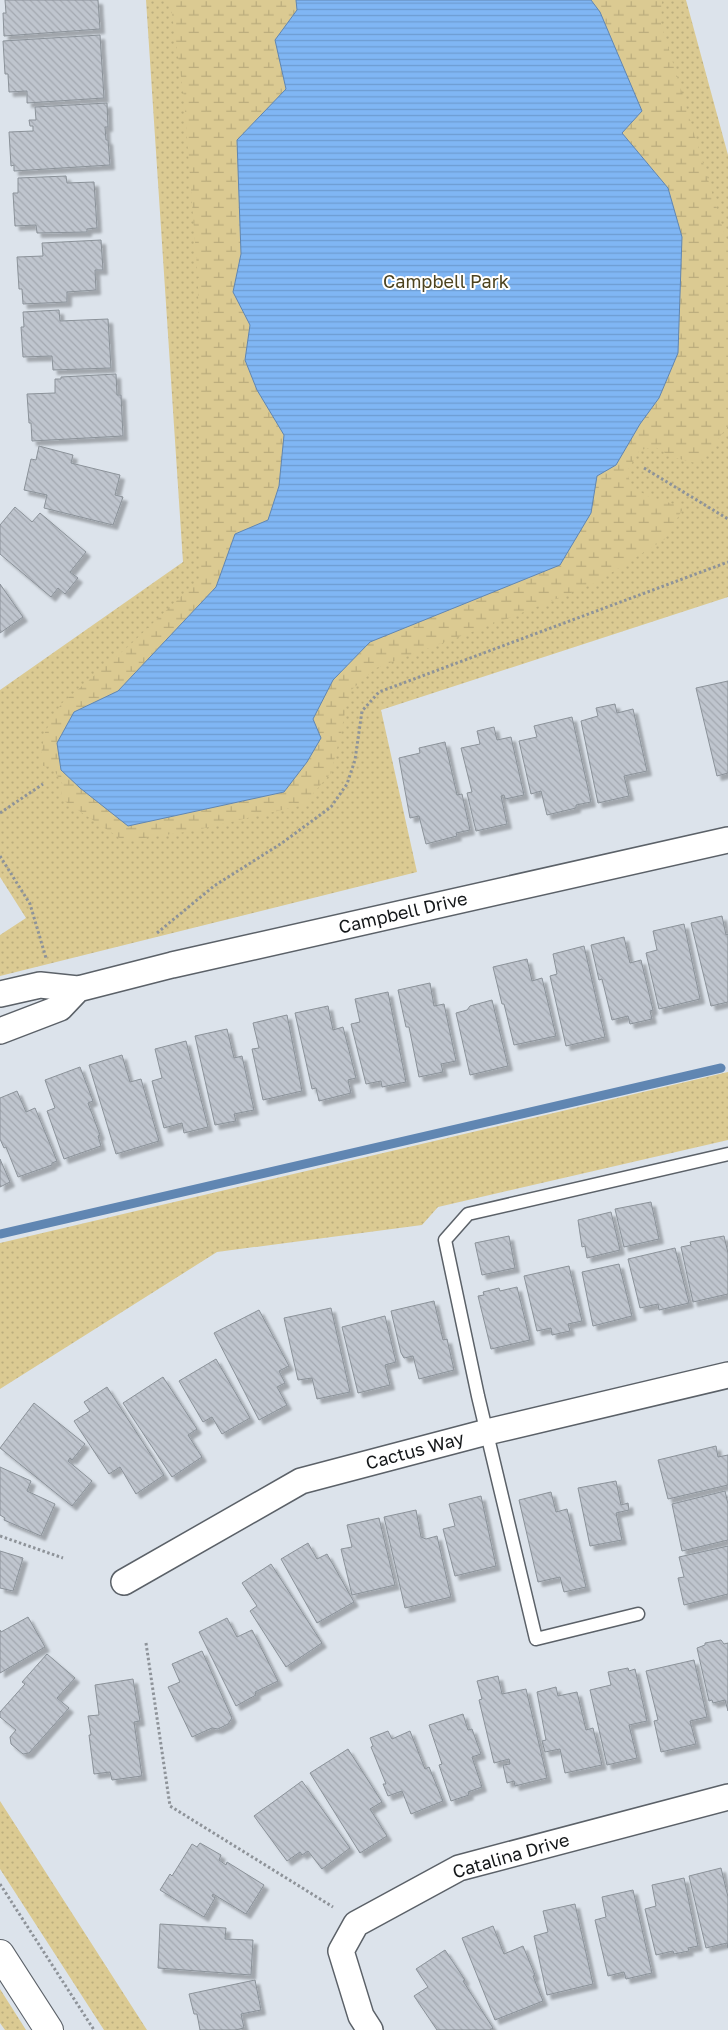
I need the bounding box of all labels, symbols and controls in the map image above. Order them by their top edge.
park label: Campbell Park [383,270,509,292]
street label: Campbell Drive [336,887,469,938]
street label: Cactus Way [363,1426,466,1474]
street label: Catalina Drive [450,1828,572,1882]

